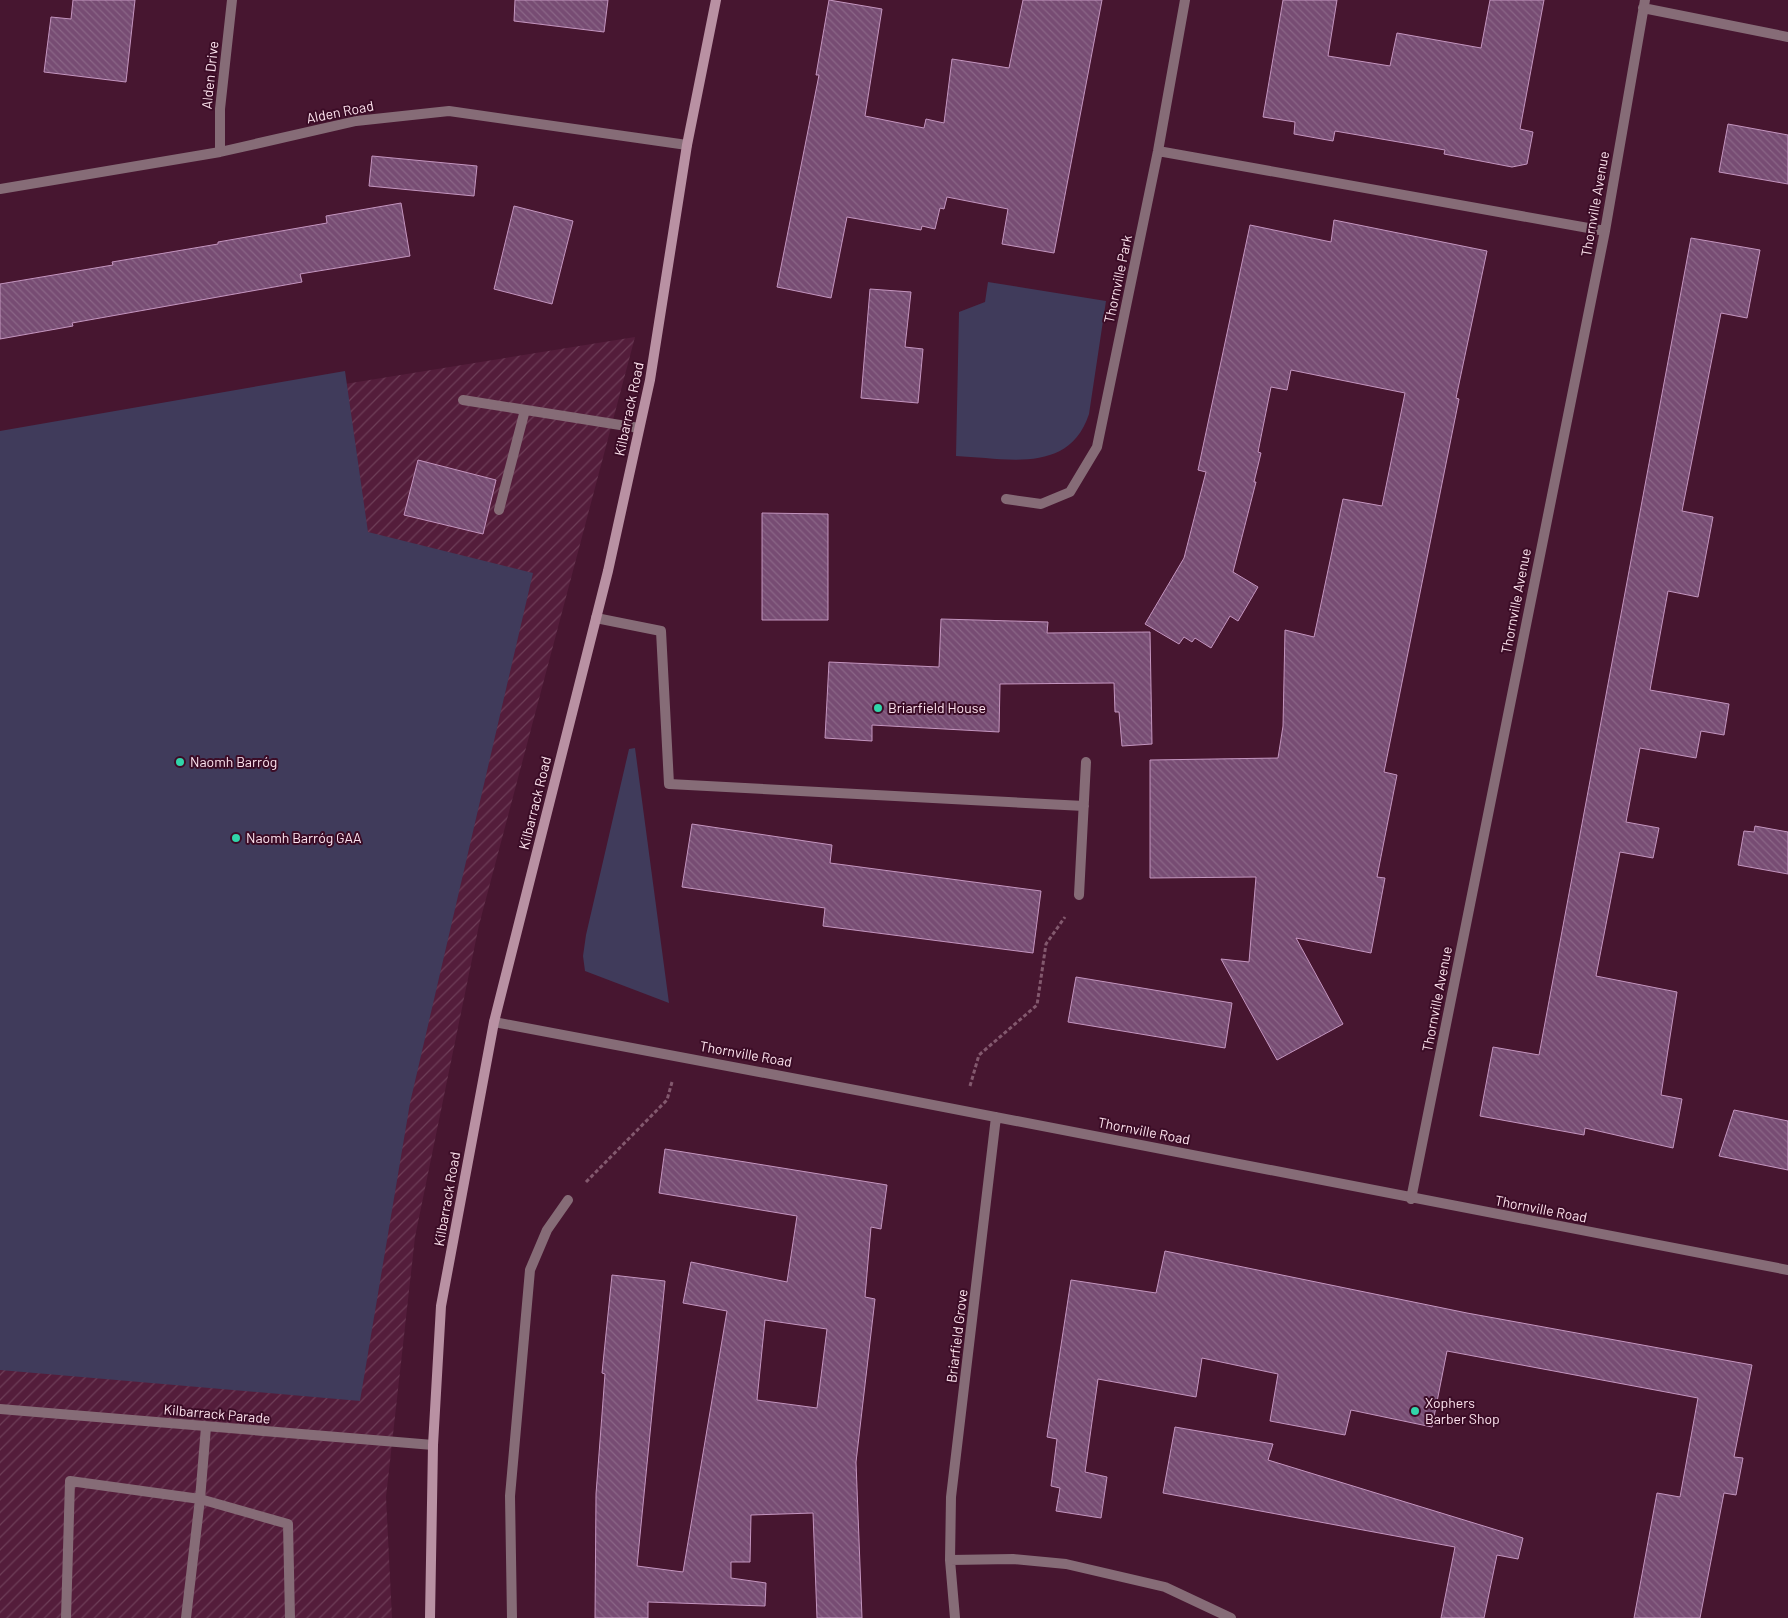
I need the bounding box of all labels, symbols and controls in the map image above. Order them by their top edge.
street label: Alden Drive [197,40,222,110]
street label: Alden Road [305,97,375,126]
street label: Thornville Avenue [1577,150,1612,258]
street label: Thornville Park [1100,233,1135,325]
street label: Kilbarrack Road [610,360,647,457]
street label: Thornville Avenue [1497,547,1534,655]
place label: Briarfield House [888,699,986,716]
marker: Briarfield House [872,702,884,714]
place label: Naomh Barróg [190,753,277,770]
street label: Kilbarrack Road [515,754,554,851]
marker: Naomh Barróg [174,756,186,768]
place label: Naomh Barróg GAA [246,829,362,846]
marker: Naomh Barróg GAA [230,832,242,844]
street label: Thornville Avenue [1418,945,1455,1053]
street label: Thornville Road [699,1037,794,1070]
street label: Thornville Road [1097,1113,1192,1148]
street label: Kilbarrack Road [430,1150,463,1247]
street label: Thornville Road [1494,1191,1589,1226]
street label: Briarfield Grove [942,1288,971,1384]
place label: Xophers Barber Shop [1425,1394,1500,1427]
street label: Kilbarrack Parade [163,1400,271,1427]
marker: Xophers Barber Shop [1409,1405,1421,1417]

